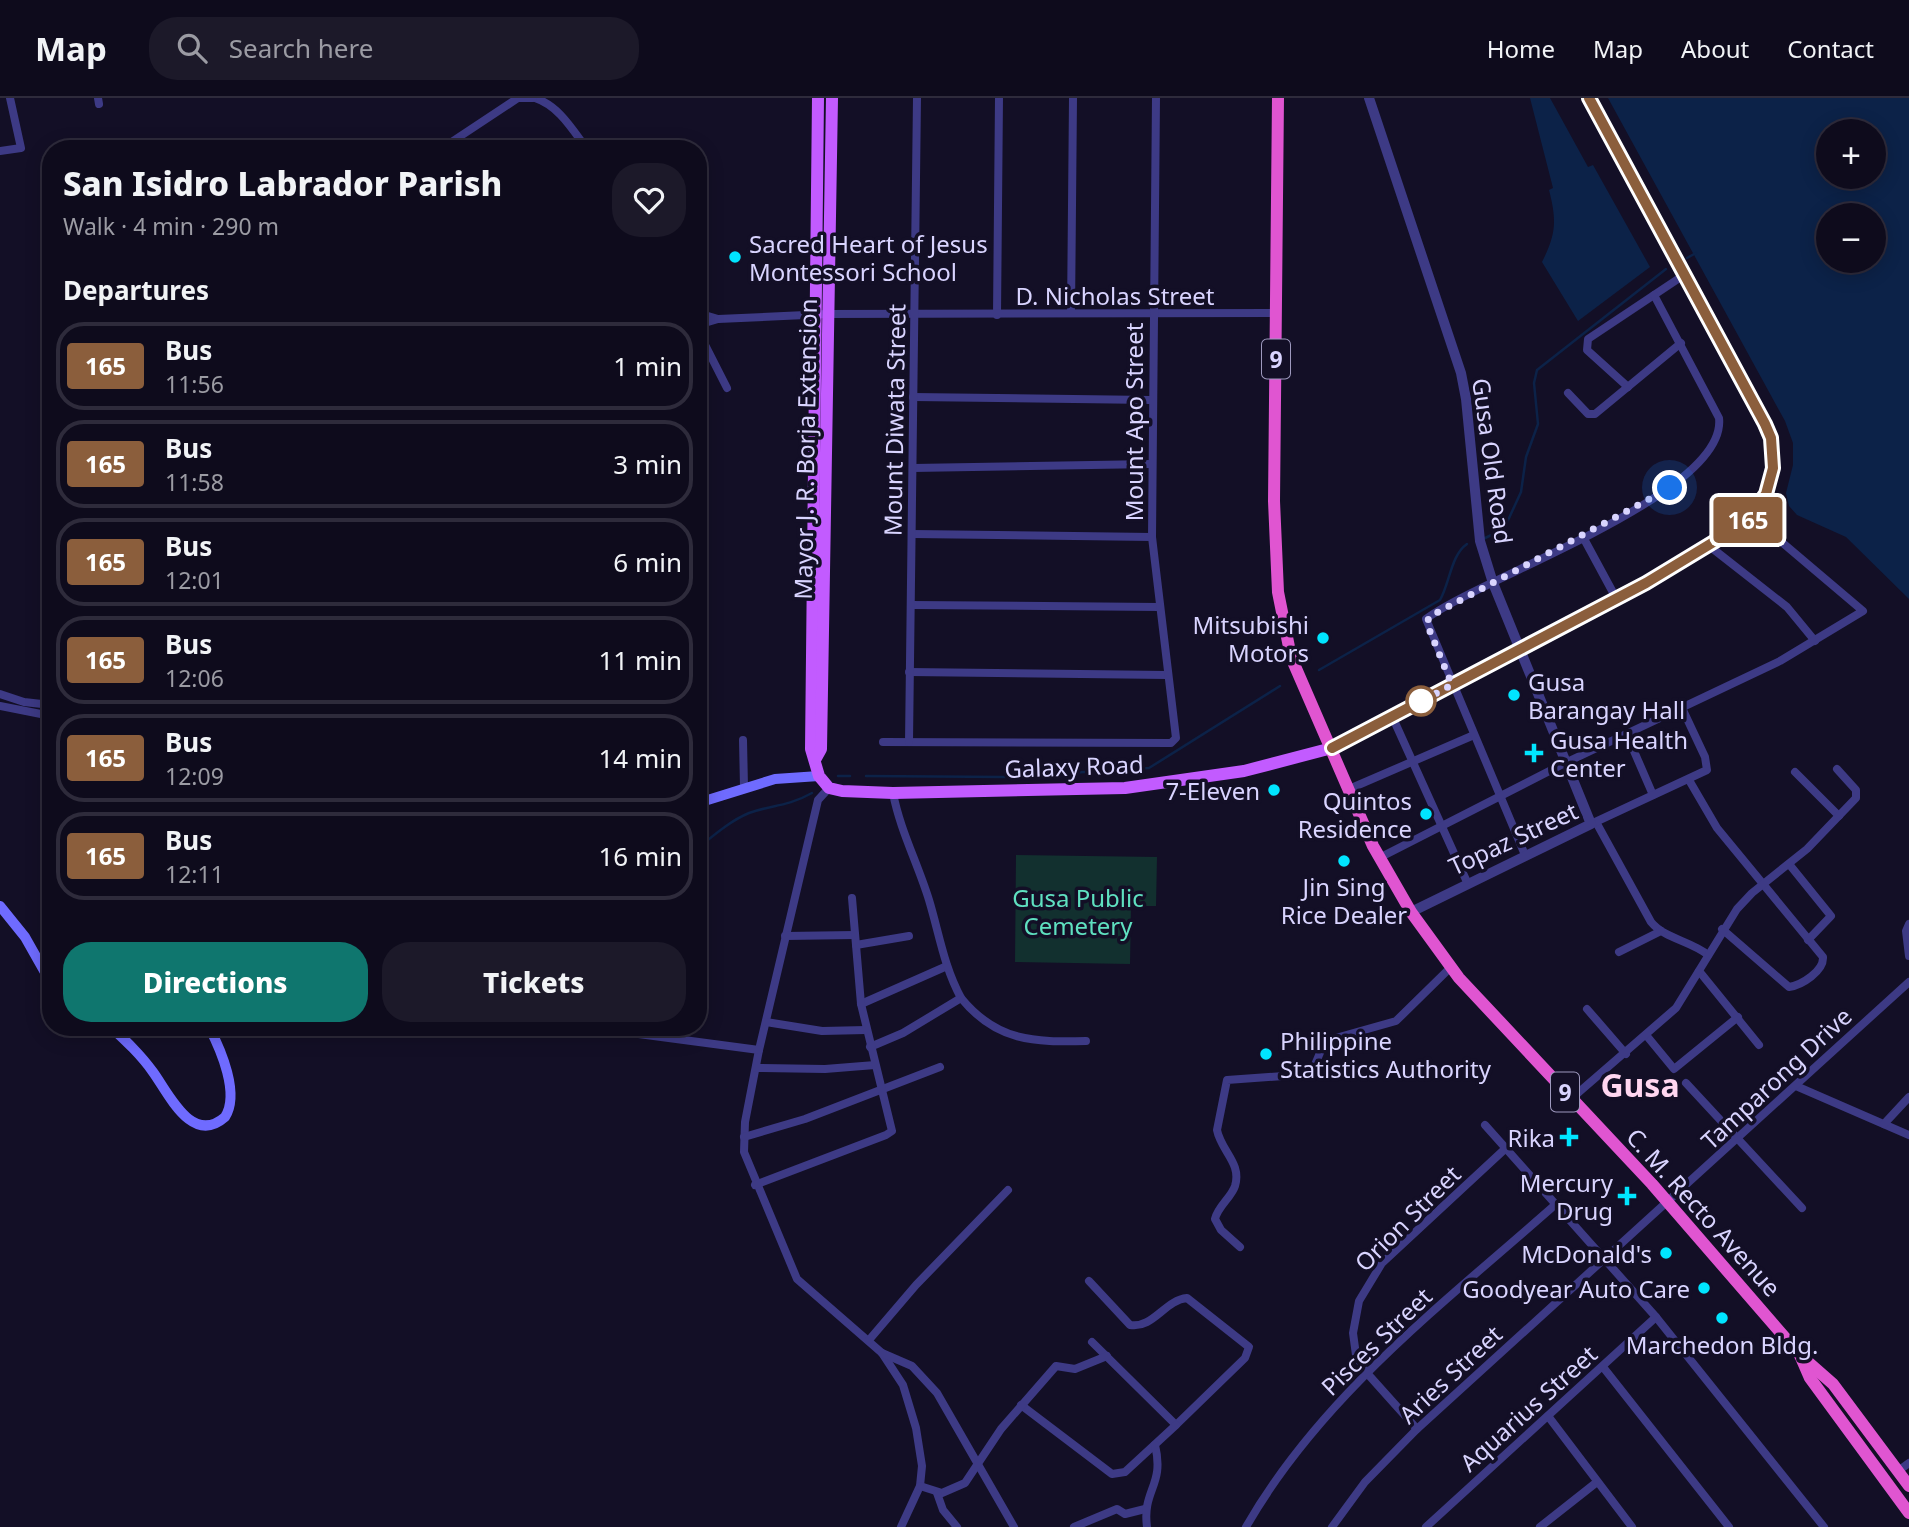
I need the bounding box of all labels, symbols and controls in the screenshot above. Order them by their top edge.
search box [149,17,639,80]
text: Map [35,26,107,71]
icon: search [173,29,211,67]
text: Search here [229,30,373,66]
text: Home [1487,32,1555,65]
text: Map [1593,32,1643,65]
text: About [1681,32,1749,65]
text: Contact [1787,32,1874,65]
map controls [1816,119,1886,273]
button: + [1816,119,1886,189]
text: San Isidro Labrador Parish [63,161,502,206]
button: heart [612,163,686,237]
button: − [1816,203,1886,273]
text: Walk · 4 min · 290 m [63,210,279,242]
place label: Sacred Heart of Jesus Montessori School [749,227,988,288]
marker: Sacred Heart of Jesus Montessori School [727,249,743,265]
text: Departures [63,272,209,308]
street label: D. Nicholas Street [1016,279,1215,312]
street label: Mayor J. R. Borja Extension [786,298,824,600]
street label: Mount Diwata Street [875,303,913,536]
street label: Mount Apo Street [1117,322,1150,521]
text: Bus [165,332,212,368]
road number: 9 [1262,340,1290,378]
text: 1 min [613,348,682,384]
text: 165 [85,349,126,382]
text: 11:56 [165,368,224,400]
street label: Gusa Old Road [1465,376,1521,546]
text: Bus [165,430,212,466]
text: 3 min [613,446,682,482]
text: 165 [85,447,126,480]
text: 11:58 [165,466,224,498]
your location [1652,470,1687,505]
line badge: 165 [1708,497,1788,543]
text: 165 [1727,503,1769,536]
text: Bus [165,528,212,564]
text: 6 min [613,544,682,580]
text: 165 [85,545,126,578]
text: 12:01 [165,564,224,596]
place label: Mitsubishi Motors [1193,608,1309,669]
text: Bus [165,626,212,662]
marker: Mitsubishi Motors [1315,630,1331,646]
text: 11 min [598,642,682,678]
text: 165 [85,643,126,676]
text: 12:06 [165,662,224,694]
place label: Gusa Barangay Hall [1528,665,1685,726]
unlabelled marker [1406,686,1436,716]
marker: Gusa Barangay Hall [1506,687,1522,703]
place label: Gusa Health Center [1550,723,1688,784]
text: Bus [165,724,212,760]
text: 14 min [598,740,682,776]
text: 165 [85,741,126,774]
marker: Gusa Health Center [1524,743,1544,763]
street label: Galaxy Road [1004,747,1144,785]
text: 12:09 [165,760,224,792]
place label: 7-Eleven [1165,774,1260,807]
marker: 7-Eleven [1266,782,1282,798]
place label: Quintos Residence [1298,784,1412,845]
street label: Topaz Street [1443,794,1583,882]
marker: Quintos Residence [1418,806,1434,822]
text: Bus [165,822,212,858]
text: 16 min [598,838,682,874]
text: 165 [85,839,126,872]
marker: Jin Sing Rice Dealer [1336,853,1352,869]
text: 12:11 [165,858,224,890]
place label: Jin Sing Rice Dealer [1281,870,1407,931]
park label: Gusa Public Cemetery [1012,881,1144,942]
button: Directions [63,942,368,1022]
button: Tickets [382,942,686,1022]
street label: Tamparong Drive [1694,1000,1858,1156]
place label: Philippine Statistics Authority [1280,1024,1492,1085]
marker: Philippine Statistics Authority [1258,1046,1274,1062]
district label: Gusa [1600,1063,1680,1106]
road number: 9 [1551,1072,1579,1112]
place label: Rika [1508,1121,1555,1154]
street label: C. M. Recto Avenue [1619,1121,1789,1303]
marker: Rika [1561,1129,1577,1145]
street label: Orion Street [1347,1158,1467,1278]
place label: Mercury Drug [1520,1166,1614,1227]
marker: Mercury Drug [1619,1188,1635,1204]
place label: McDonald's [1521,1237,1652,1270]
marker: McDonald's [1658,1245,1674,1261]
place label: Goodyear Auto Care [1462,1272,1690,1305]
street label: Pisces Street [1313,1280,1439,1402]
marker: Goodyear Auto Care [1696,1280,1712,1296]
marker: Marchedon Bldg. [1714,1310,1730,1326]
street label: Aries Street [1391,1317,1509,1430]
place label: Marchedon Bldg. [1626,1328,1818,1361]
street label: Aquarius Street [1452,1337,1604,1479]

